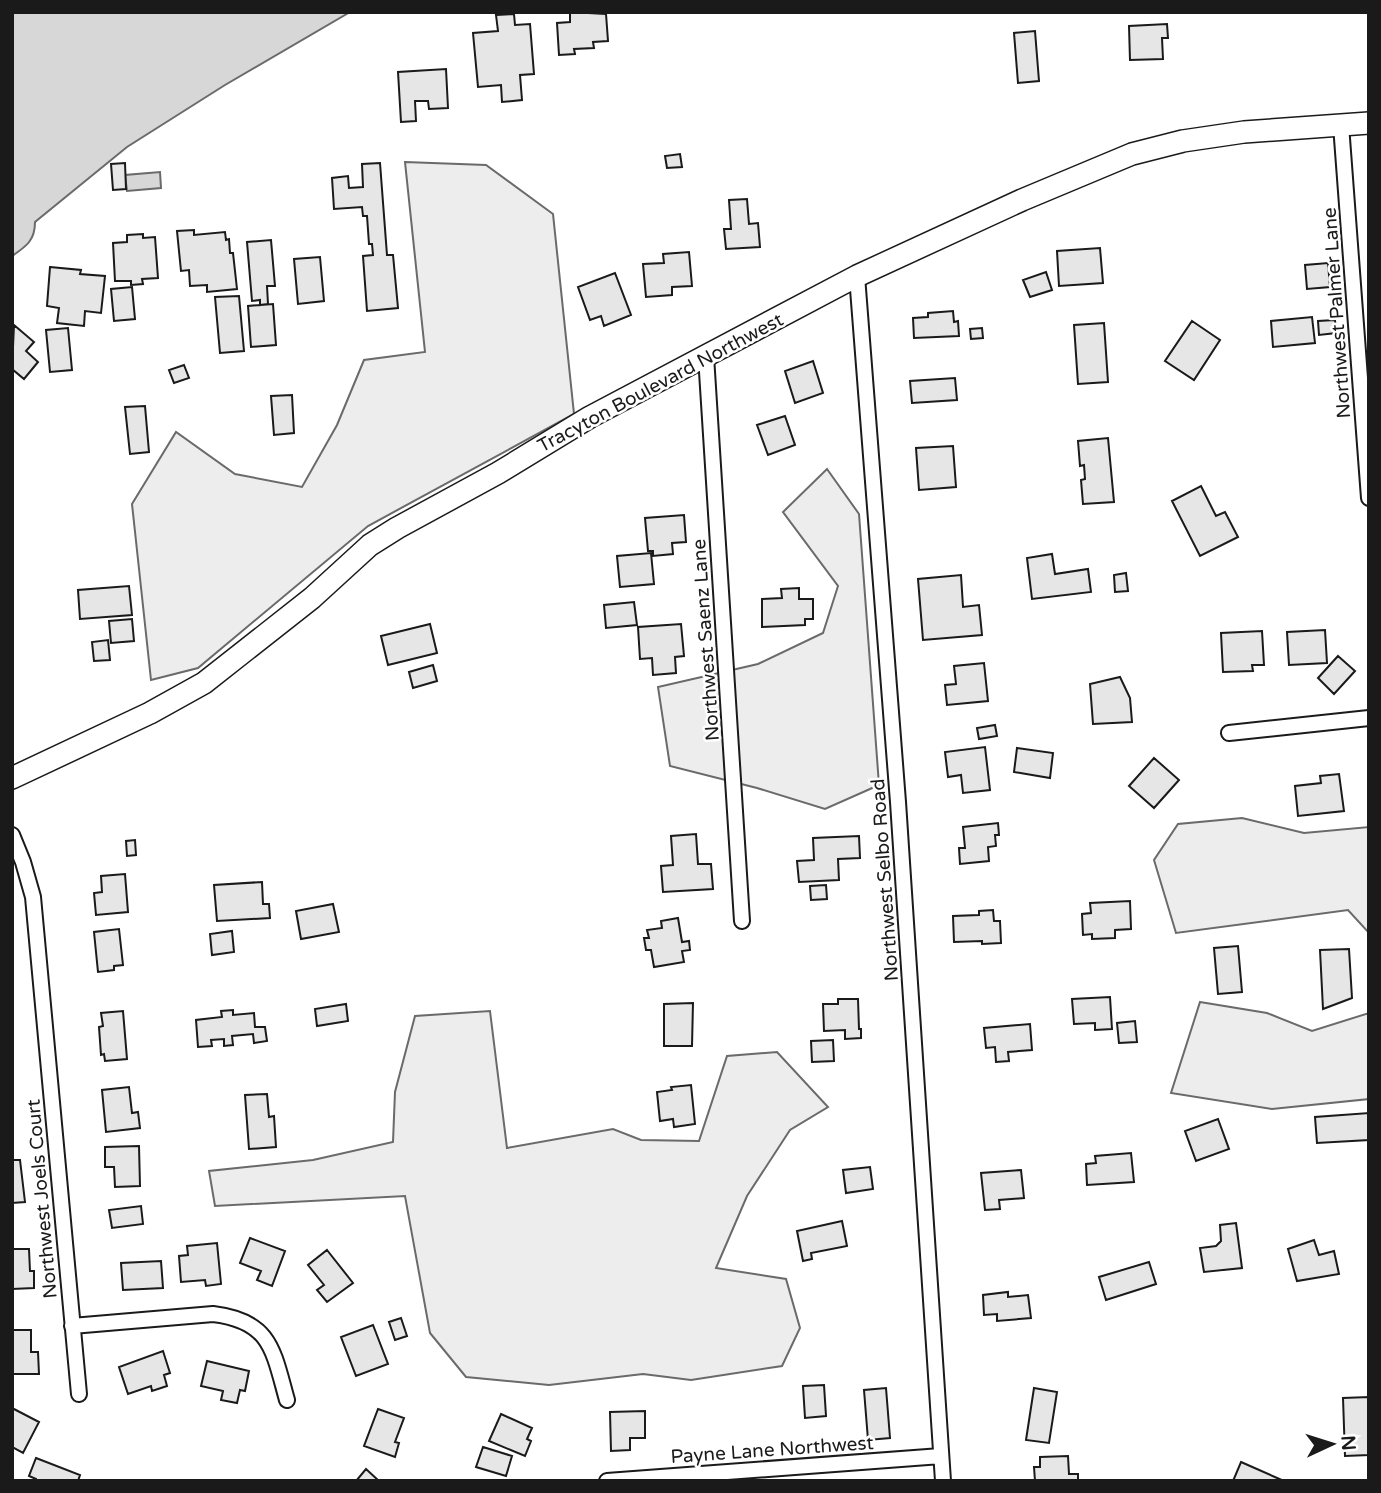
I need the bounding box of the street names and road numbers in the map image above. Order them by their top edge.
street label: Northwest Palmer Lane [1319,207,1355,419]
street label: Tracyton Boulevard Northwest [534,309,787,457]
street label: Northwest Saenz Lane [688,538,724,742]
street label: Northwest Selbo Road [867,778,903,982]
street label: Northwest Joels Court [22,1098,62,1299]
street label: Payne Lane Northwest [670,1432,874,1468]

